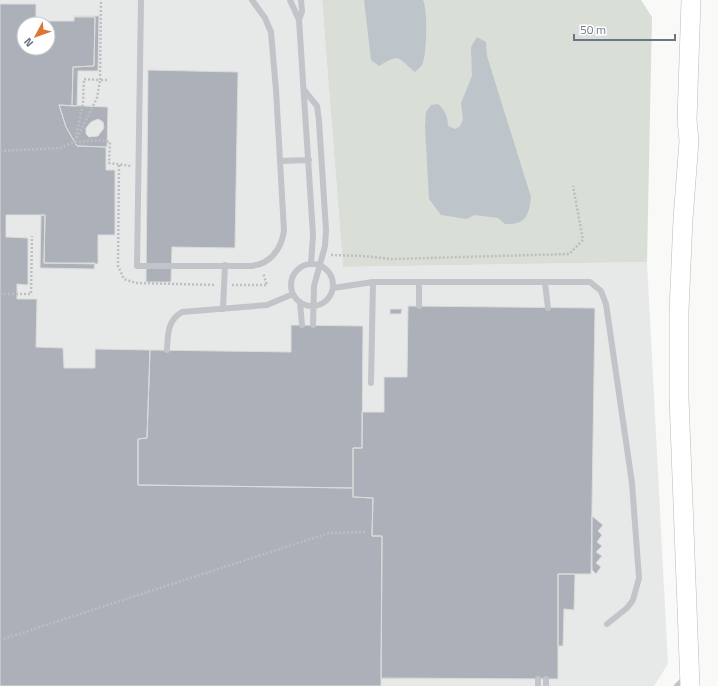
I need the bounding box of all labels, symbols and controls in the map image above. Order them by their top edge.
north arrow [16,16,56,56]
scale bar [574,16,675,42]
text: 50 m [580,20,606,39]
text: N [20,34,37,51]

